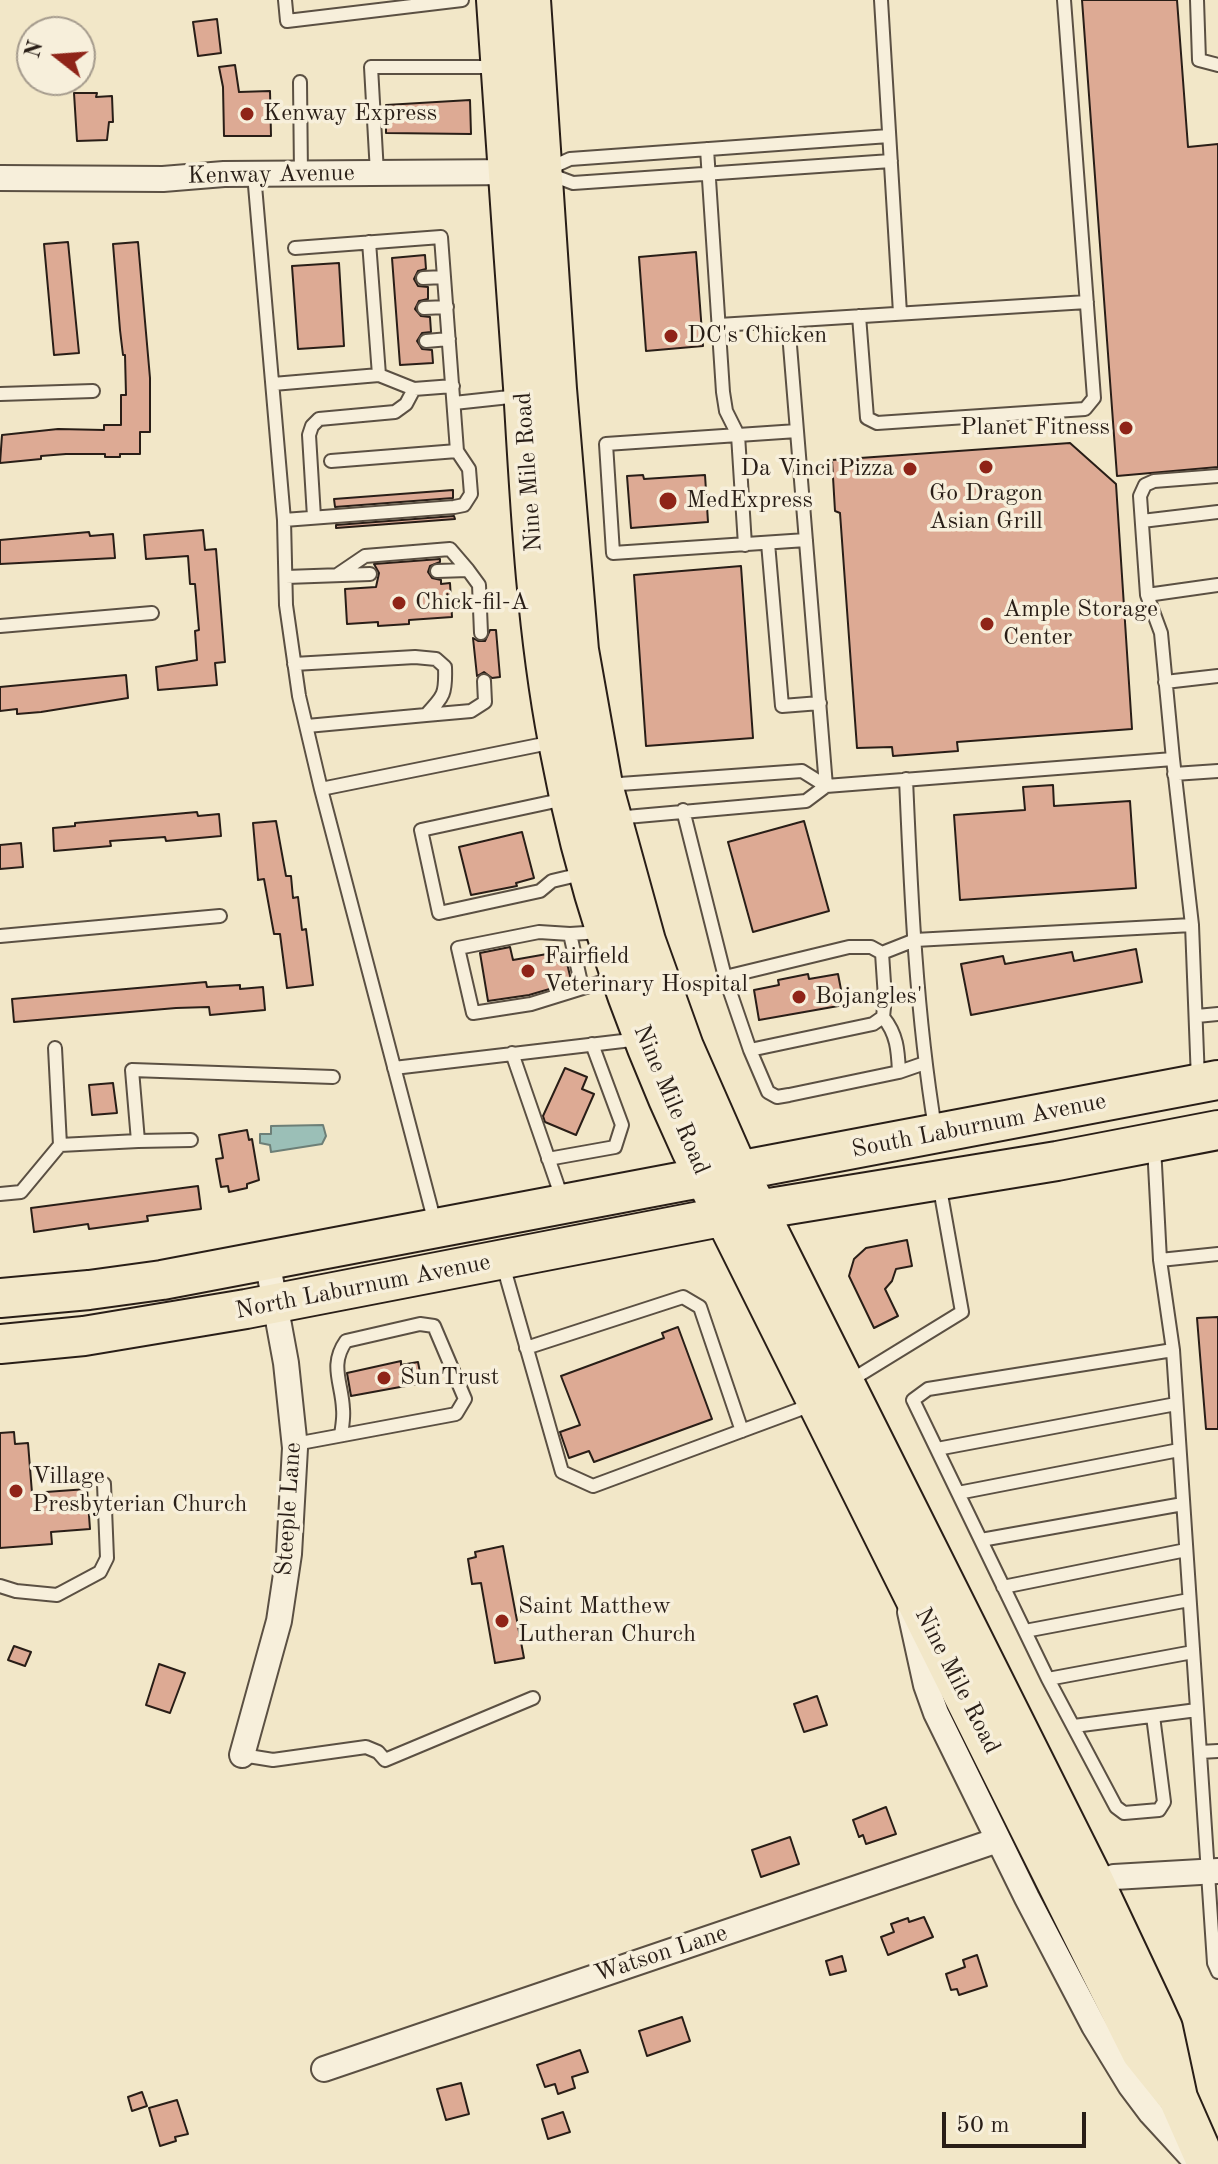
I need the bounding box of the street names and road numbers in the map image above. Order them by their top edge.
street label: Kenway Avenue [187,159,355,191]
street label: Nine Mile Road [509,391,549,553]
street label: Nine Mile Road [626,1021,716,1179]
street label: South Laburnum Avenue [849,1087,1109,1165]
street label: North Laburnum Avenue [233,1248,493,1326]
street label: Steeple Lane [270,1441,308,1577]
street label: Nine Mile Road [908,1603,1006,1759]
street label: Watson Lane [591,1919,731,1989]

